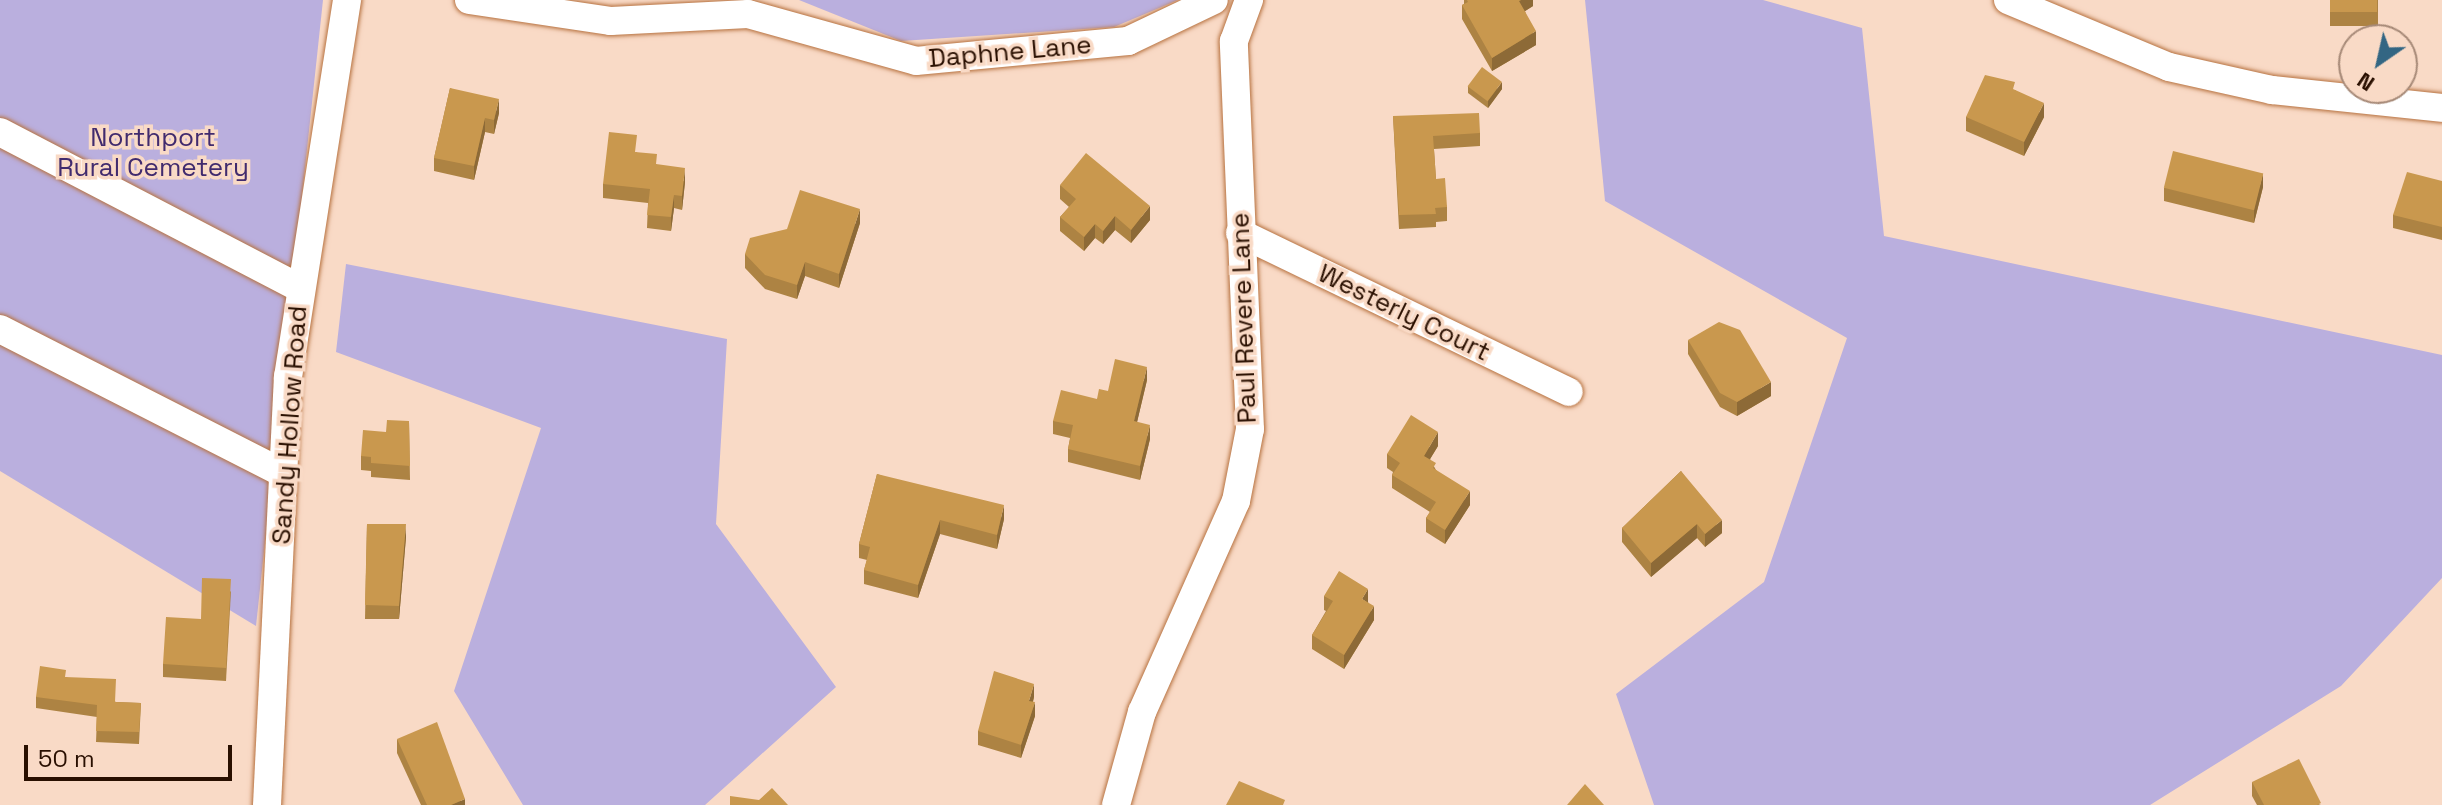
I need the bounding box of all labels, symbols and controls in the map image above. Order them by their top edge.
north arrow [2338,24,2418,104]
street label: Daphne Lane [927,29,1093,75]
text: N [2352,67,2380,98]
park label: Northport Rural Cemetery [57,122,249,184]
street label: Paul Revere Lane [1225,212,1263,424]
street label: Westerly Court [1313,258,1495,368]
street label: Sandy Hollow Road [266,305,314,545]
scale bar [28,729,236,779]
text: 50 m [38,743,95,774]

